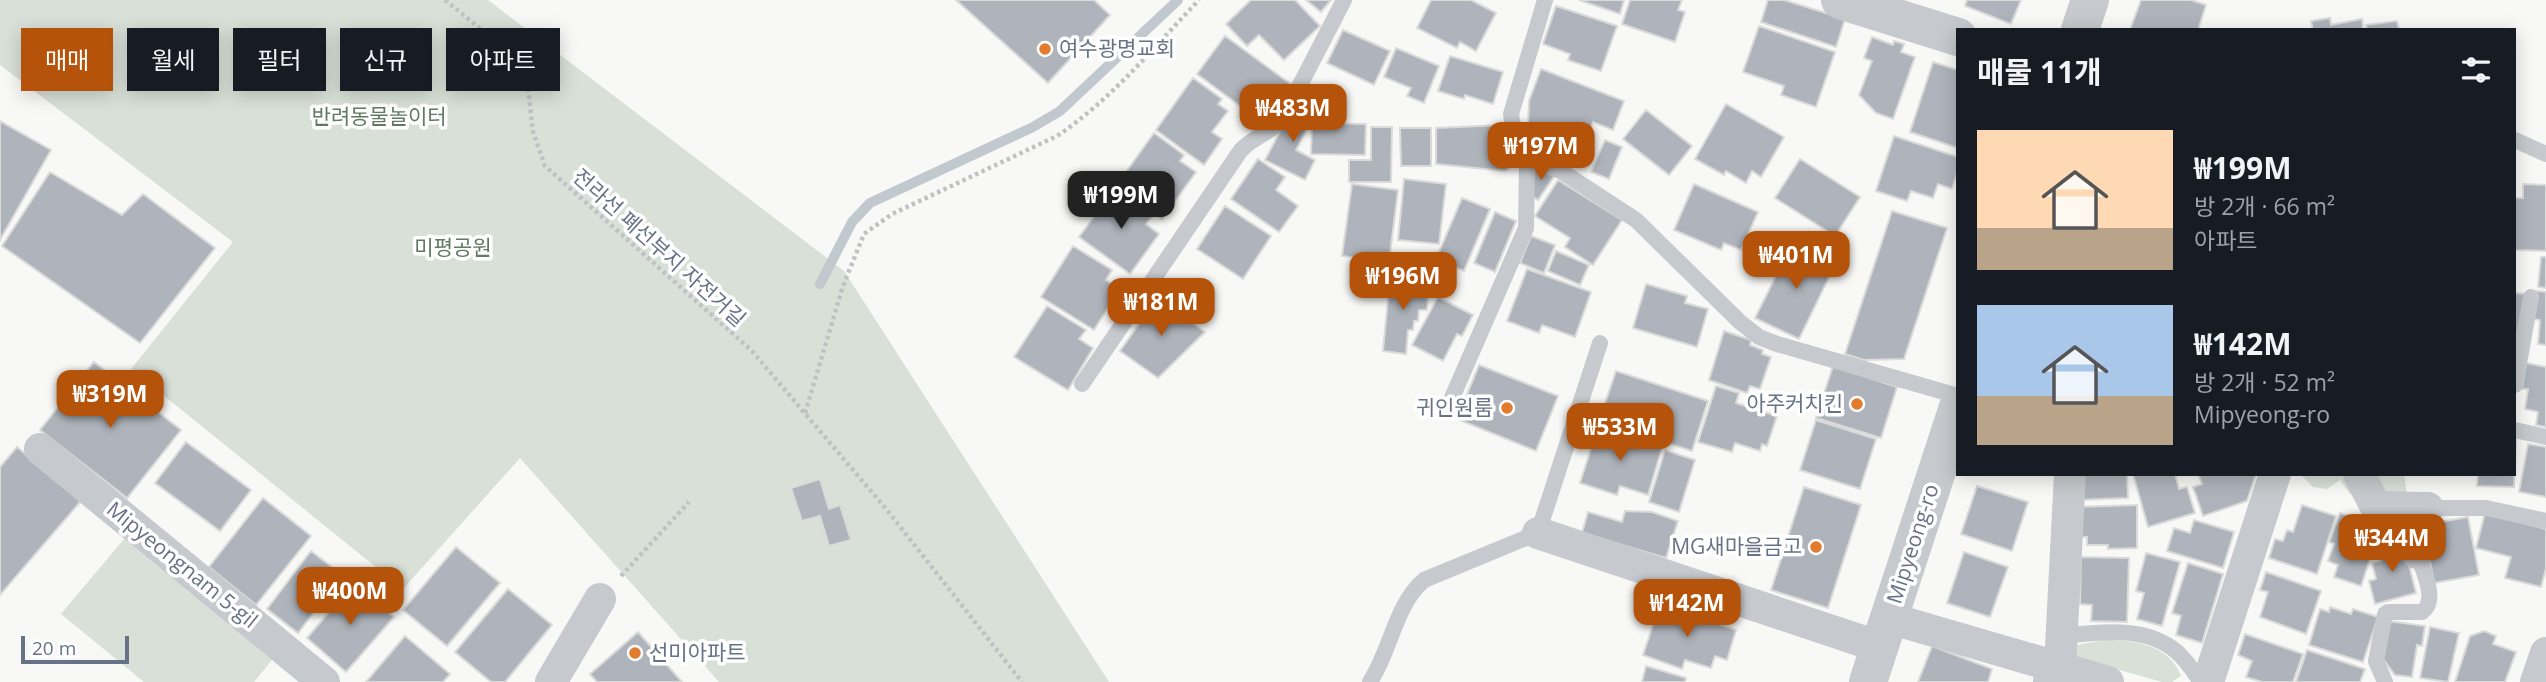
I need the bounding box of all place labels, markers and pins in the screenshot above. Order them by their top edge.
place label: 여수광명교회 [1059,34,1175,62]
marker: 여수광명교회 [1037,41,1053,57]
pin: ₩483M [1244,85,1342,144]
pin: ₩197M [1492,122,1590,182]
pin: ₩199M [1072,172,1170,231]
pin: ₩401M [1747,232,1845,291]
pin: ₩196M [1354,252,1452,312]
pin: ₩181M [1112,278,1210,338]
pin: ₩319M [61,370,159,430]
place label: 아주커치킨 [1746,389,1843,417]
place label: 귀인원룸 [1416,393,1493,421]
marker: 아주커치킨 [1849,396,1865,412]
marker: 귀인원룸 [1499,400,1515,416]
pin: ₩533M [1571,404,1669,463]
pin: ₩344M [2343,514,2441,574]
place label: MG새마을금고 [1671,532,1802,560]
marker: MG새마을금고 [1808,539,1824,555]
pin: ₩400M [301,568,399,627]
pin: ₩142M [1638,580,1736,639]
place label: 선미아파트 [649,638,746,666]
marker: 선미아파트 [627,645,643,661]

